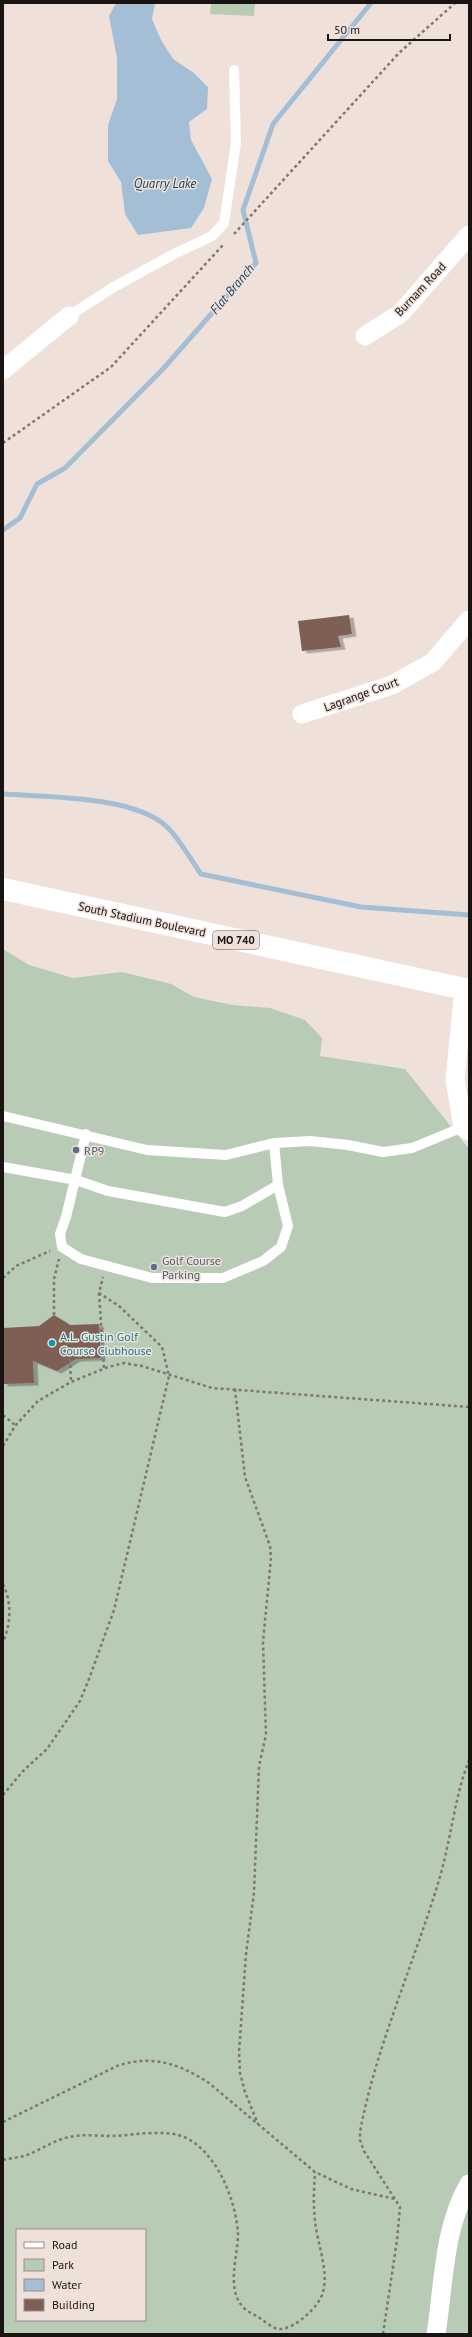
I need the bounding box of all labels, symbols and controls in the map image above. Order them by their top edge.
scale bar [328,16,450,42]
text: 50 m [334,22,360,37]
water label: Quarry Lake [134,175,196,192]
street label: Burnam Road [391,259,449,319]
water label: Flat Branch [206,260,258,318]
street label: Lagrange Court [322,674,400,714]
street label: South Stadium Boulevard [77,898,207,940]
road number: MO 740 [213,931,259,949]
place label: RP9 [84,1143,104,1158]
marker: RP9 [71,1145,81,1155]
place label: Golf Course Parking [162,1253,221,1282]
marker: Golf Course Parking [149,1262,159,1272]
place label: A.L. Gustin Golf Course Clubhouse [60,1329,152,1358]
marker: A.L. Gustin Golf Course Clubhouse [47,1338,57,1348]
legend [16,2229,146,2321]
text: Road [52,2237,77,2252]
text: Park [52,2257,74,2272]
text: Water [52,2277,82,2292]
text: Building [52,2297,95,2312]

